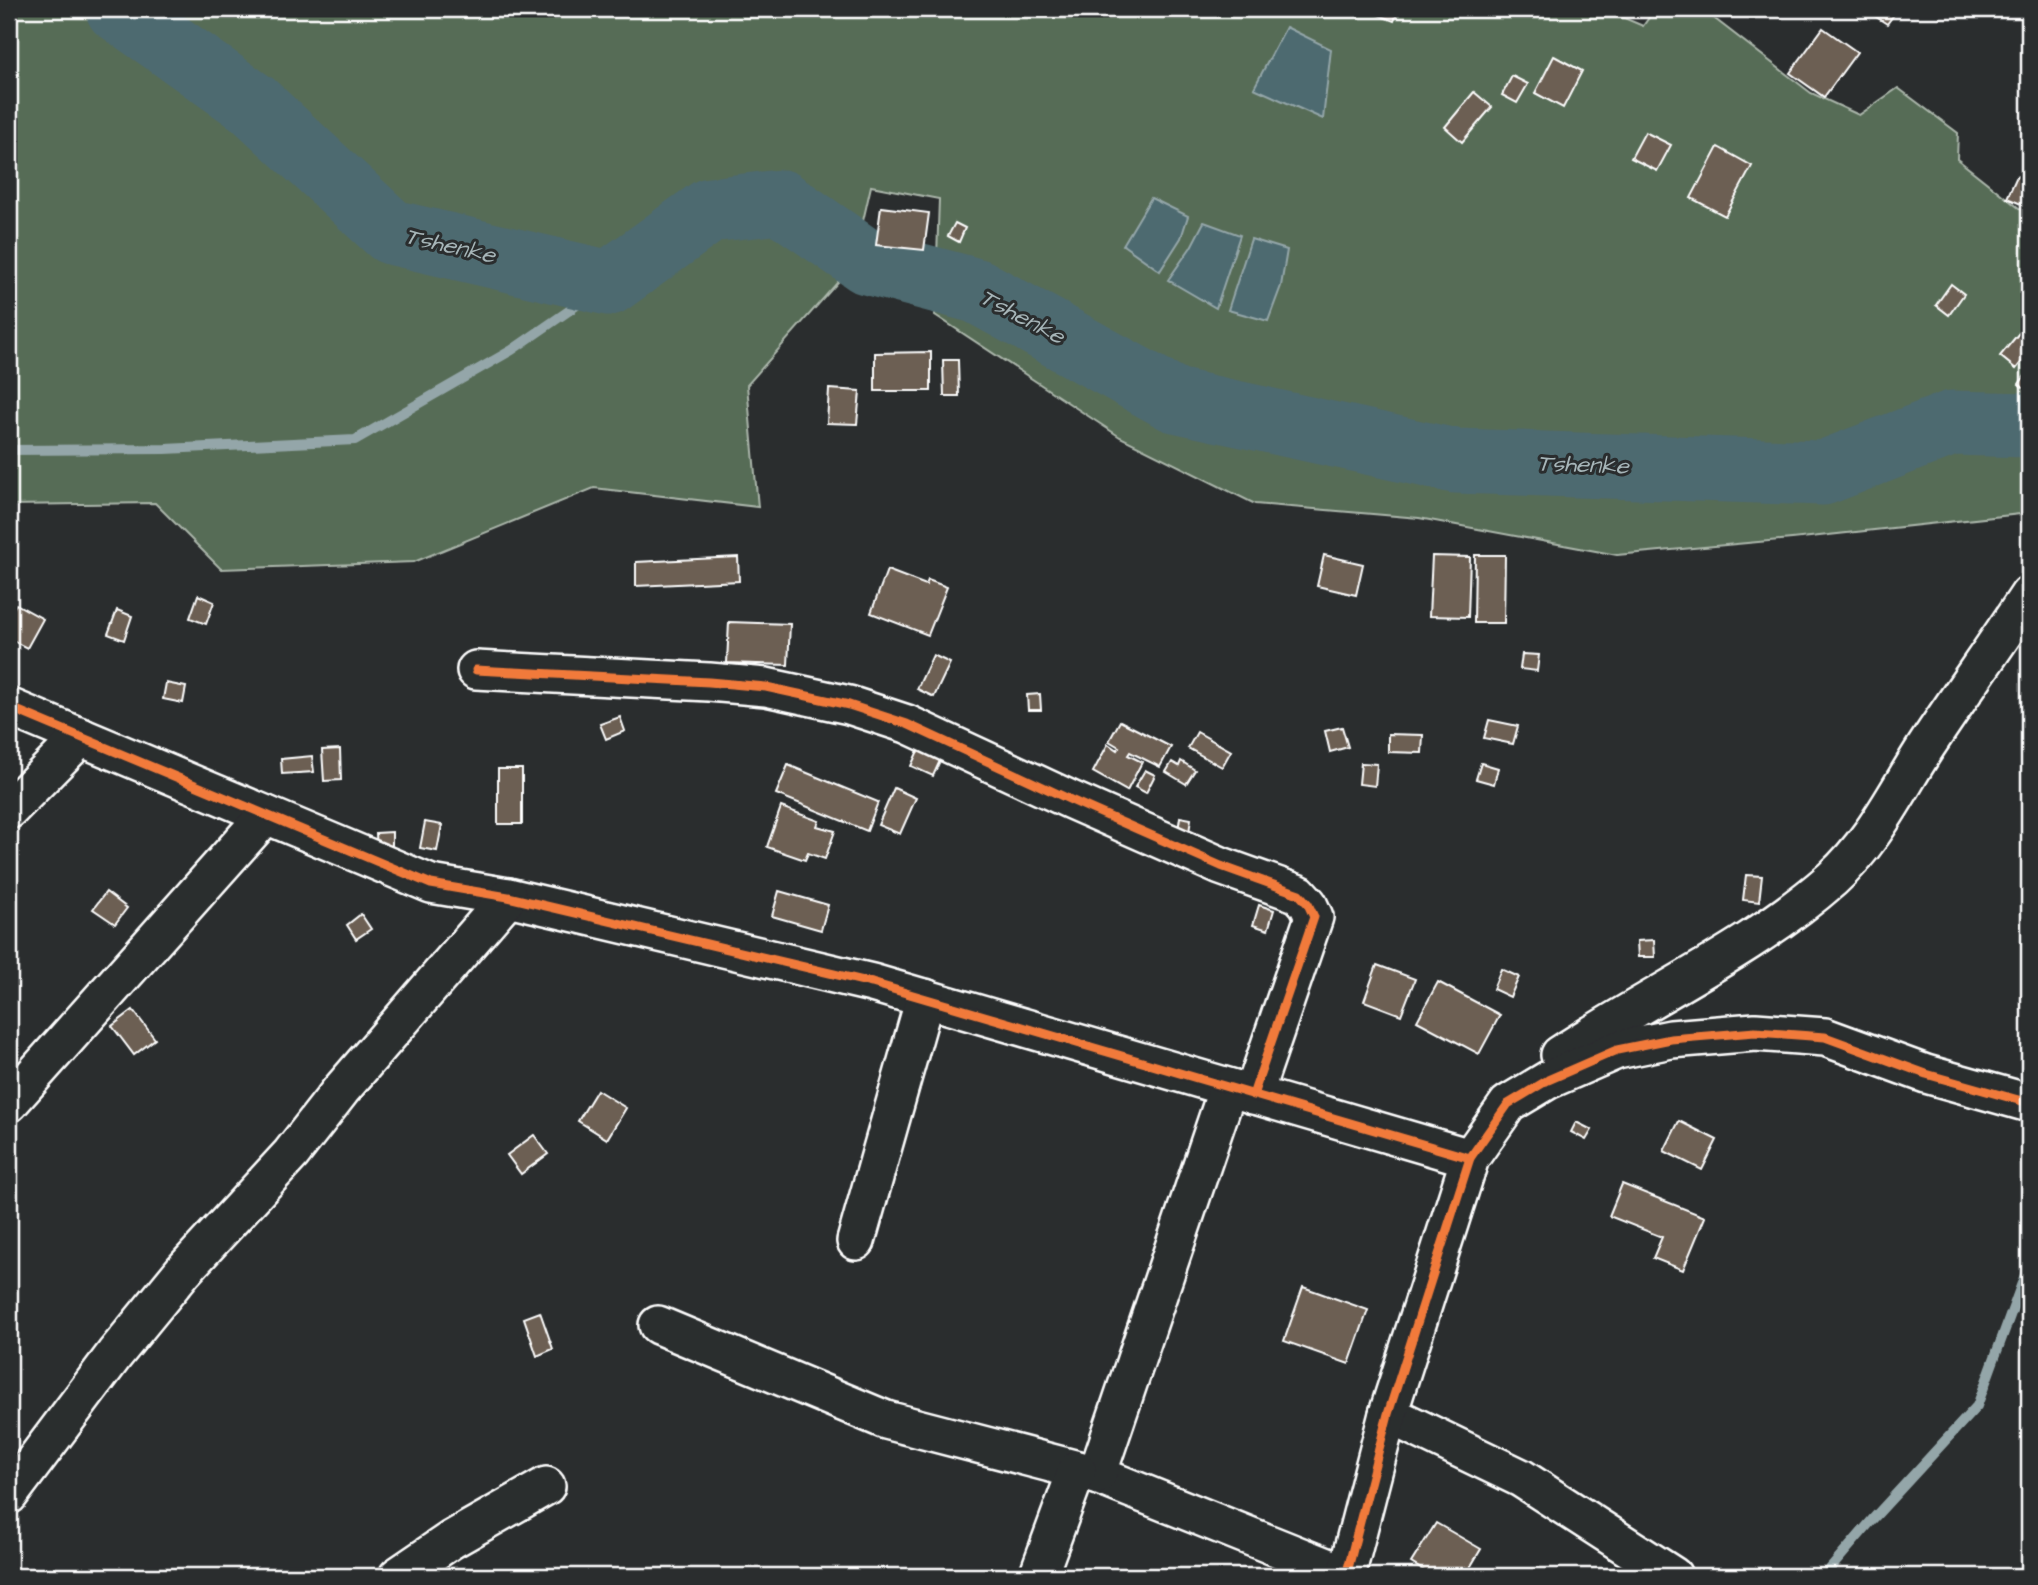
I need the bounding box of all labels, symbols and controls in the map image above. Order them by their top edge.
water label: Tshenke [402,219,499,273]
water label: Tshenke [974,280,1071,354]
water label: Tshenke [1537,446,1630,484]

